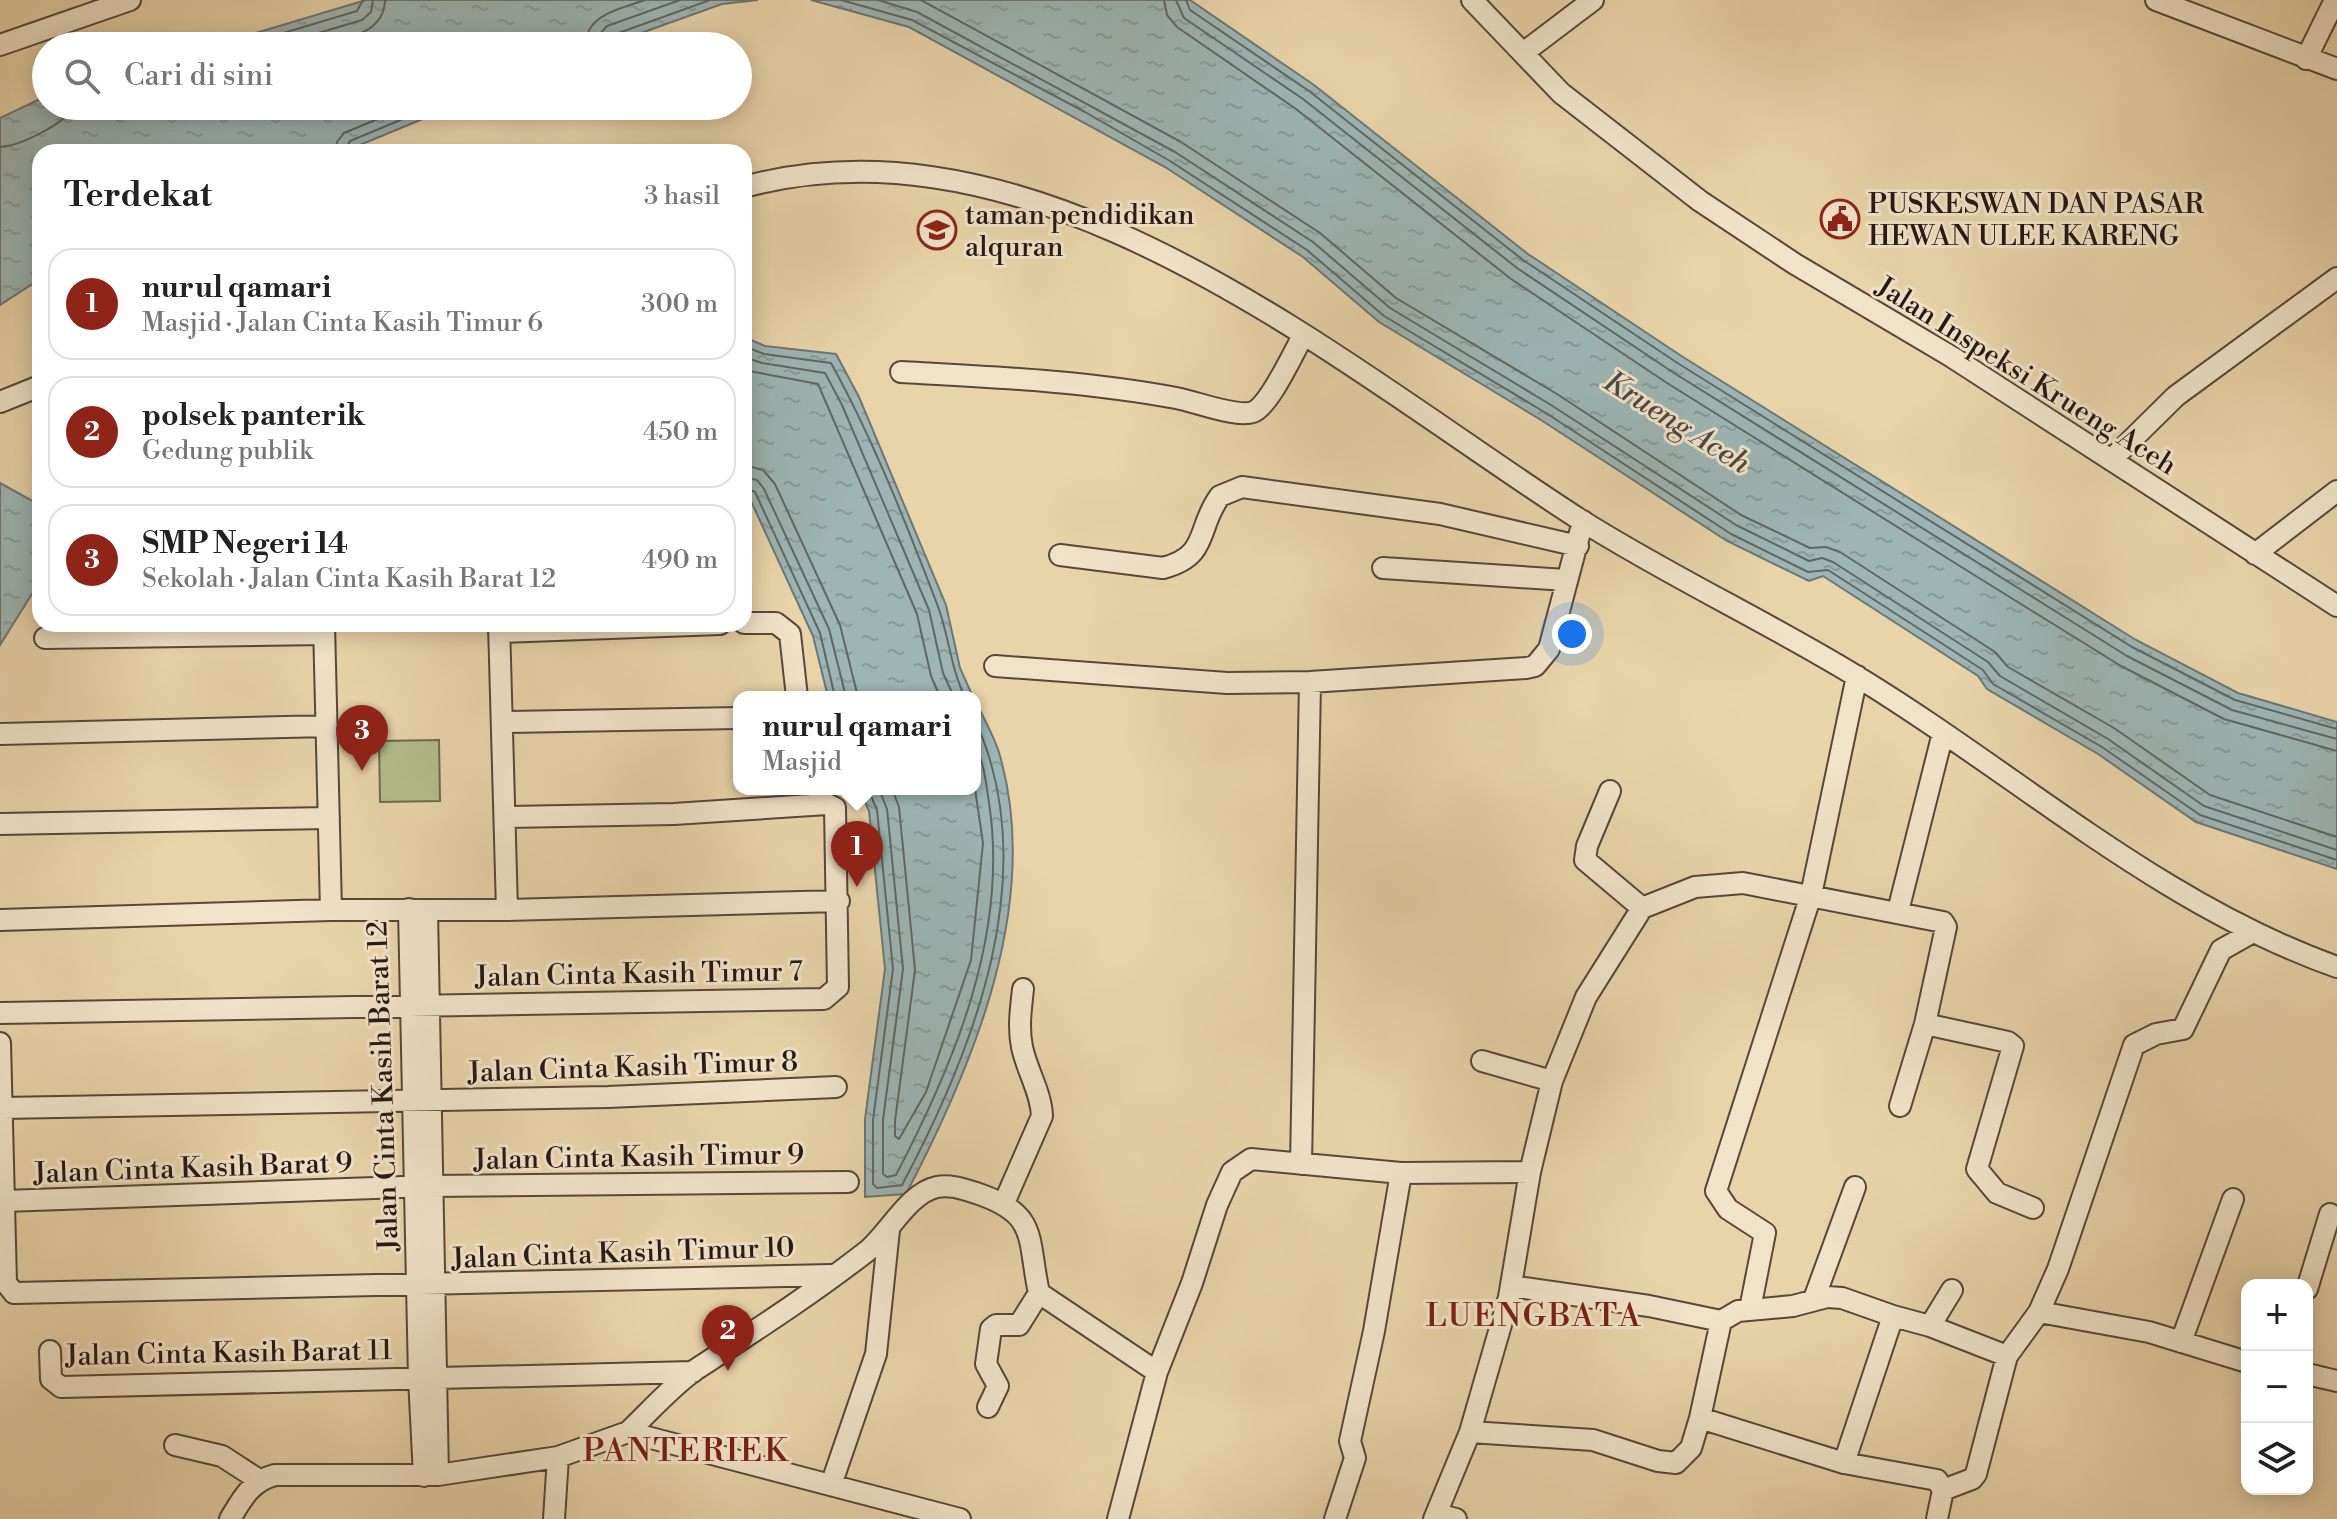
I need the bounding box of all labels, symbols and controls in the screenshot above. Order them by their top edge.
search box [32,32,752,120]
icon: search [60,54,104,98]
text: Cari di sini [124,57,273,95]
text: Terdekat [64,175,212,217]
text: 3 hasil [644,180,720,212]
place label: PUSKESWAN DAN PASAR HEWAN ULEE KARENG [1868,187,2204,254]
place label: taman pendidikan alquran [965,198,1195,265]
public building icon: PUSKESWAN DAN PASAR HEWAN ULEE KARENG [1819,198,1861,240]
school or university icon: taman pendidikan alquran [916,209,958,251]
text: nurul qamari [142,269,331,307]
street label: Jalan Inspeksi Krueng Aceh [1869,269,2183,483]
text: 1 [86,288,98,320]
text: 300 m [641,288,718,320]
text: Masjid · Jalan Cinta Kasih Timur 6 [142,307,543,339]
water label: Krueng Aceh [1596,363,1757,483]
text: polsek panterik [142,397,365,435]
text: 2 [84,416,100,448]
text: 450 m [643,416,718,448]
text: Gedung publik [142,435,313,467]
text: SMP Negeri 14 [142,525,348,563]
text: 3 [84,544,100,576]
text: 490 m [641,544,718,576]
text: Sekolah · Jalan Cinta Kasih Barat 12 [142,563,556,595]
your location [1552,614,1592,654]
popup [733,691,981,795]
pin: 3 [336,705,388,771]
text: nurul qamari [762,708,952,746]
text: Masjid [762,746,842,778]
pin: 1 [831,821,883,887]
street label: Jalan Cinta Kasih Barat 12 [360,920,407,1253]
street label: Jalan Cinta Kasih Timur 7 [474,954,803,995]
street label: Jalan Cinta Kasih Timur 8 [466,1044,799,1091]
street label: Jalan Cinta Kasih Timur 9 [473,1137,804,1178]
street label: Jalan Cinta Kasih Barat 9 [32,1145,353,1192]
street label: Jalan Cinta Kasih Timur 10 [450,1230,795,1277]
map controls [2241,1279,2313,1495]
button: + [2241,1279,2313,1351]
district label: LUENGBATA [1425,1296,1643,1336]
pin: 2 [702,1305,754,1371]
street label: Jalan Cinta Kasih Barat 11 [64,1333,393,1374]
button: − [2241,1351,2313,1423]
button: layers [2241,1423,2313,1495]
district label: PANTERIEK [582,1431,790,1471]

